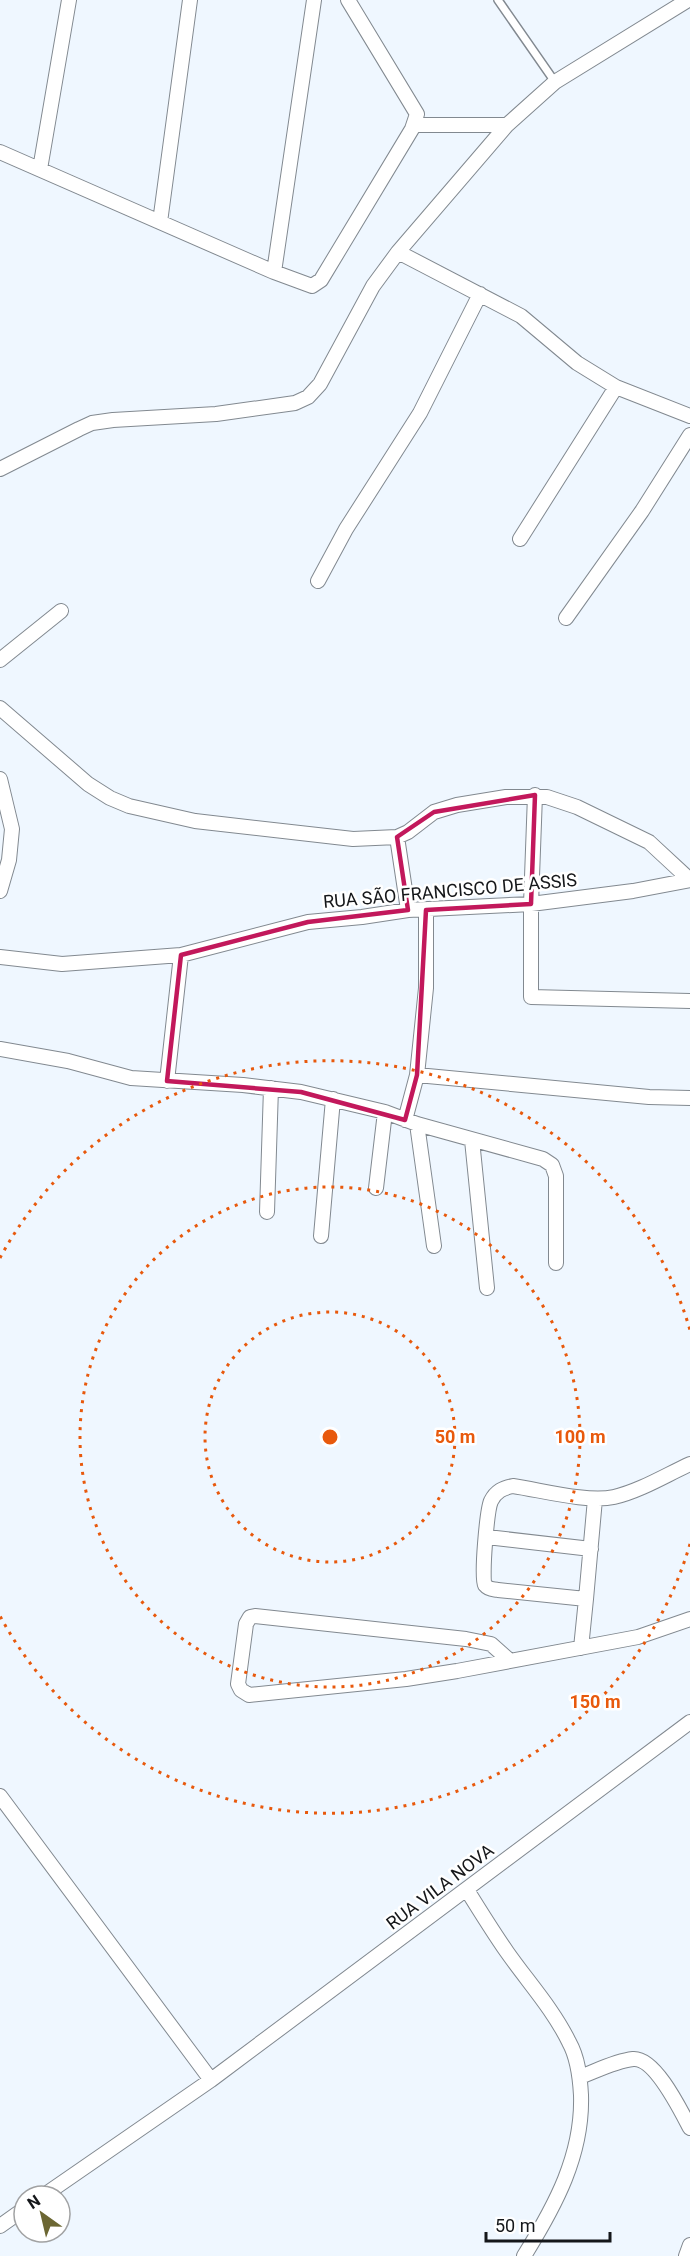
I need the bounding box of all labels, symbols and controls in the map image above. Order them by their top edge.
street label: RUA SÃO FRANCISCO DE ASSIS [322,869,578,912]
text: 50 m [435,1426,475,1447]
text: 100 m [554,1426,606,1447]
centre of rings [320,1427,340,1447]
text: 150 m [569,1691,621,1712]
street label: RUA VILA NOVA [382,1839,498,1934]
north arrow [12,2184,72,2244]
text: N [24,2191,44,2213]
scale bar [486,2205,610,2243]
text: 50 m [495,2215,535,2236]

